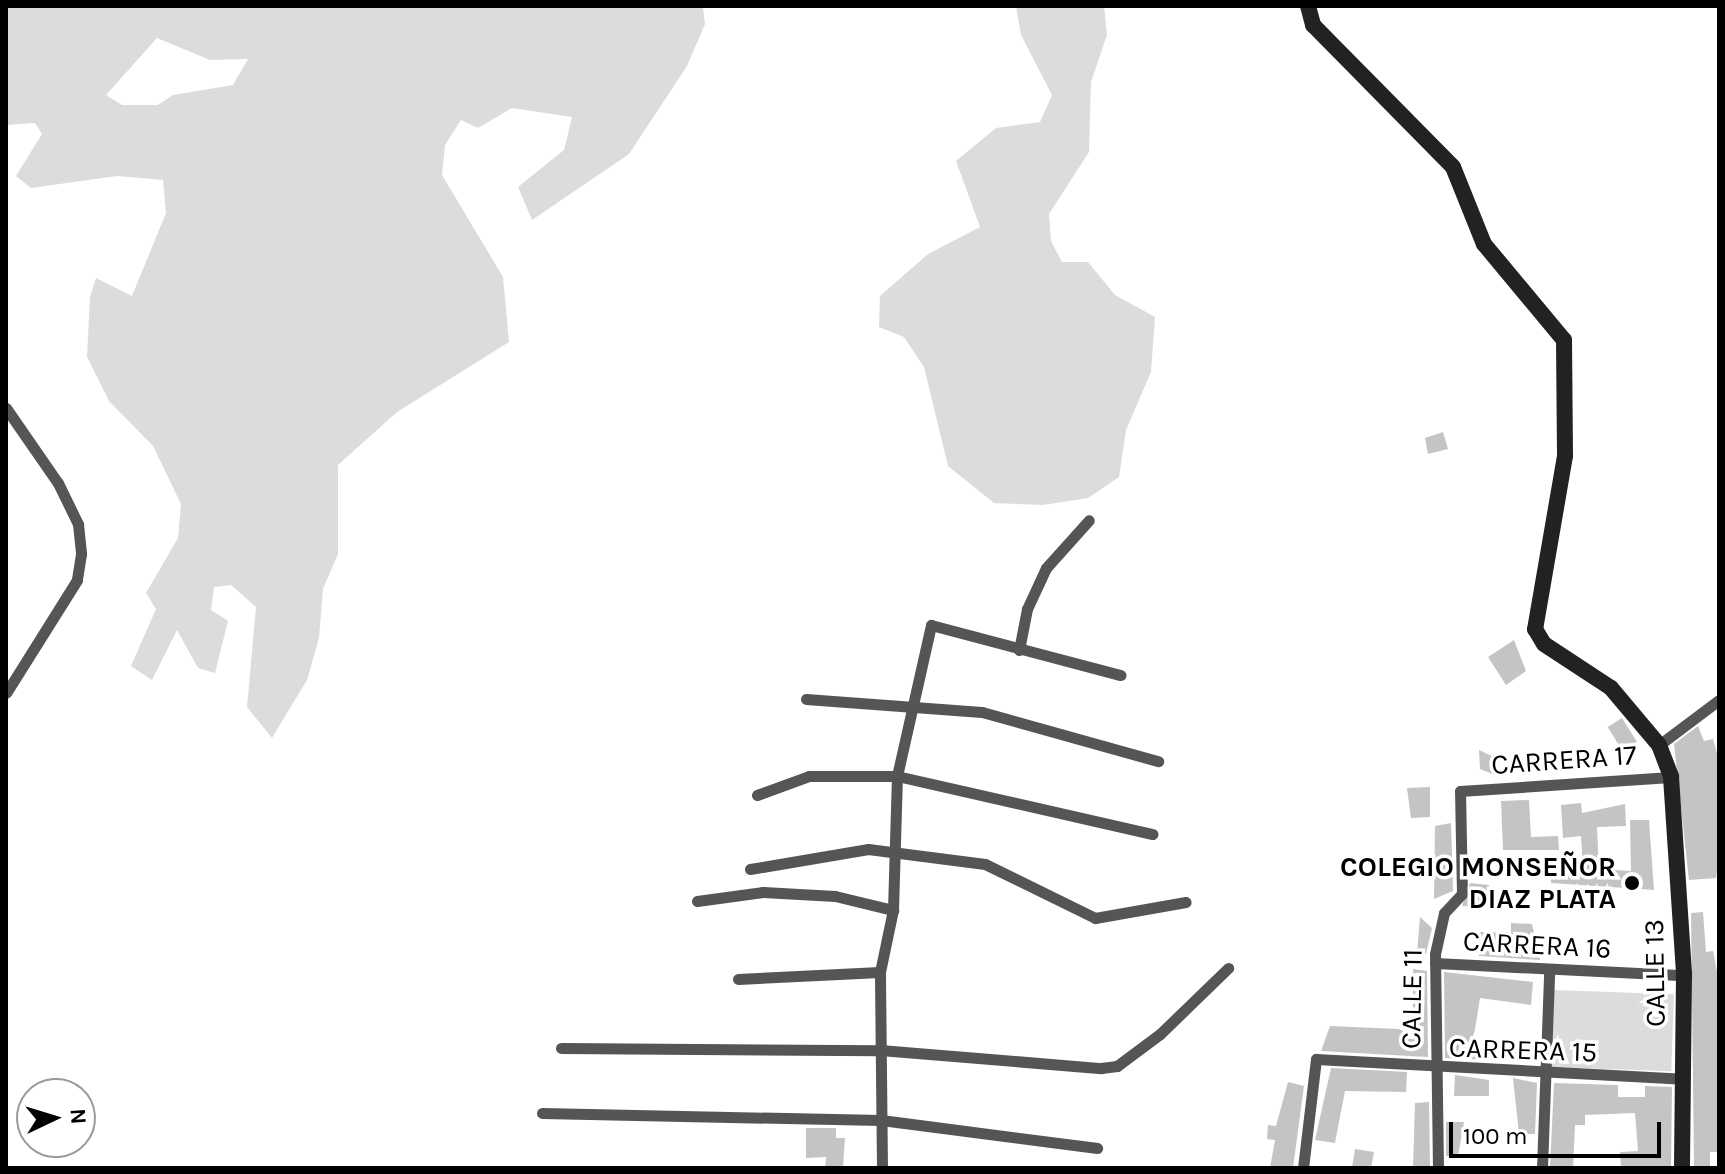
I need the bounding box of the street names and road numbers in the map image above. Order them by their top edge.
street label: CARRERA 17 [1490,738,1638,782]
street label: CALLE 13 [1637,919,1673,1027]
street label: CARRERA 16 [1462,924,1612,966]
street label: CALLE 11 [1394,949,1430,1049]
street label: CARRERA 15 [1448,1031,1598,1069]

